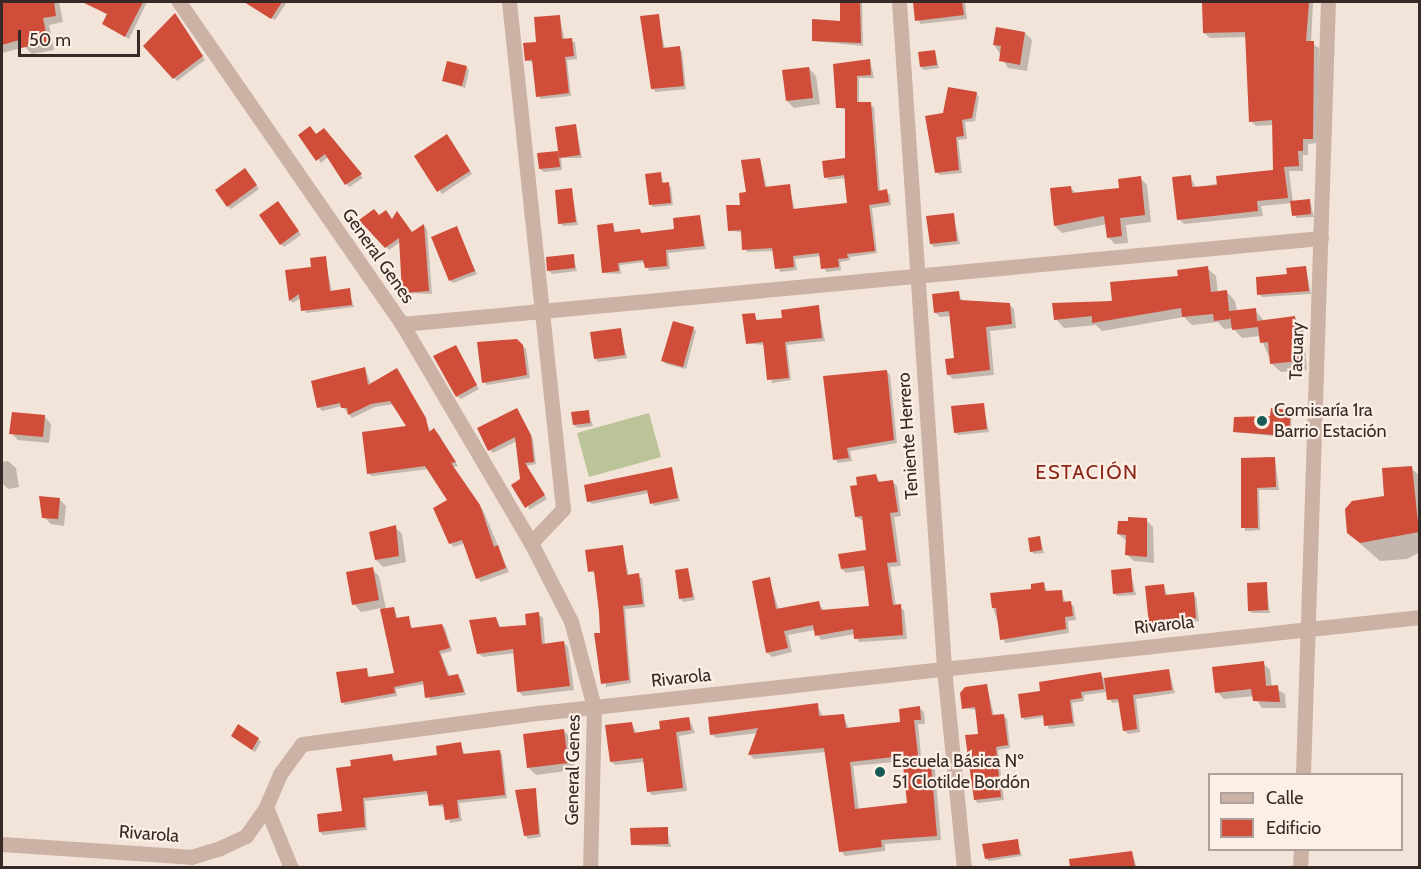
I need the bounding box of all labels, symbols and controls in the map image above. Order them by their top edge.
scale bar [21,18,142,56]
text: 50 m [29,29,71,51]
street label: General Genes [337,204,419,308]
street label: Tacuary [1285,322,1309,380]
street label: Teniente Herrero [893,372,923,500]
place label: Comisaría 1ra Barrio Estación [1274,400,1387,442]
marker: Comisaría 1ra Barrio Estación [1255,414,1269,428]
district label: ESTACIÓN [1035,460,1139,484]
street label: Rivarola [1133,611,1195,639]
street label: Rivarola [650,664,712,692]
street label: General Genes [561,714,585,826]
place label: Escuela Básica Nº 51 Clotilde Bordón [892,751,1030,794]
marker: Escuela Básica Nº 51 Clotilde Bordón [873,765,887,779]
legend [1208,773,1403,851]
text: Calle [1266,787,1303,809]
text: Edificio [1266,817,1321,839]
street label: Rivarola [118,821,180,847]

